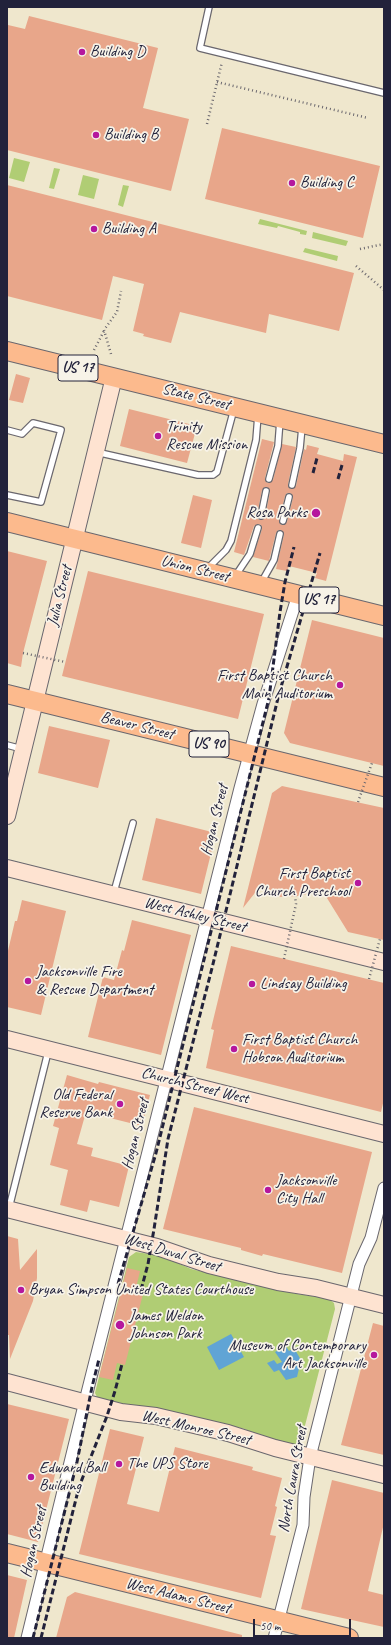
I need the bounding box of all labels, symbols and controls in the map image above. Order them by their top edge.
place label: Building D [90,42,145,62]
marker: Building D [77,47,87,57]
place label: Building B [104,125,158,145]
marker: Building B [91,130,101,140]
place label: Building C [300,173,354,193]
marker: Building C [287,178,297,188]
place label: Building A [102,219,156,239]
marker: Building A [89,224,99,234]
road number: US 17 [58,355,98,381]
street label: State Street [160,379,232,415]
place label: Trinity Rescue Mission [166,417,247,455]
marker: Trinity Rescue Mission [153,431,163,441]
place label: Rosa Parks [246,503,307,523]
marker: Rosa Parks [310,507,322,519]
street label: Union Street [159,551,231,587]
street label: Julia Street [43,564,77,628]
road number: US 17 [299,587,339,613]
place label: First Baptist Church Main Auditorium [217,666,332,704]
marker: First Baptist Church Main Auditorium [335,680,345,690]
street label: Beaver Street [98,708,176,744]
road number: US 90 [189,731,229,757]
street label: Hogan Street [197,782,233,858]
place label: First Baptist Church Preschool [255,864,350,902]
marker: First Baptist Church Preschool [353,878,363,888]
street label: West Ashley Street [142,893,248,937]
place label: Jacksonville Fire & Rescue Department [36,962,153,1000]
place label: Lindsay Building [260,974,347,994]
marker: Jacksonville Fire & Rescue Department [23,976,33,986]
marker: Lindsay Building [247,979,257,989]
place label: First Baptist Church Hobson Auditorium [242,1030,357,1068]
marker: First Baptist Church Hobson Auditorium [229,1044,239,1054]
street label: Church Street West [139,1063,251,1109]
place label: Old Federal Reserve Bank [39,1085,112,1123]
street label: Hogan Street [118,1096,154,1172]
marker: Old Federal Reserve Bank [115,1099,125,1109]
place label: Jacksonville City Hall [276,1171,336,1209]
marker: Jacksonville City Hall [263,1185,273,1195]
street label: West Duval Street [121,1229,223,1277]
place label: Bryan Simpson United States Courthouse [29,1280,253,1300]
marker: Bryan Simpson United States Courthouse [16,1285,26,1295]
place label: James Weldon Johnson Park [129,1306,203,1344]
marker: James Weldon Johnson Park [114,1319,126,1331]
place label: Museum of Contemporary Art Jacksonville [229,1336,366,1374]
marker: Museum of Contemporary Art Jacksonville [369,1350,379,1360]
street label: West Monroe Street [140,1406,252,1450]
street label: North Laura Street [274,1424,312,1534]
place label: The UPS Store [127,1454,208,1474]
place label: Edward Ball Building [39,1458,106,1496]
marker: The UPS Store [114,1459,124,1469]
marker: Edward Ball Building [26,1472,36,1482]
street label: Hogan Street [16,1504,52,1580]
street label: West Adams Street [124,1574,232,1618]
scale bar [255,1611,353,1637]
text: 50 m [260,1618,280,1634]

